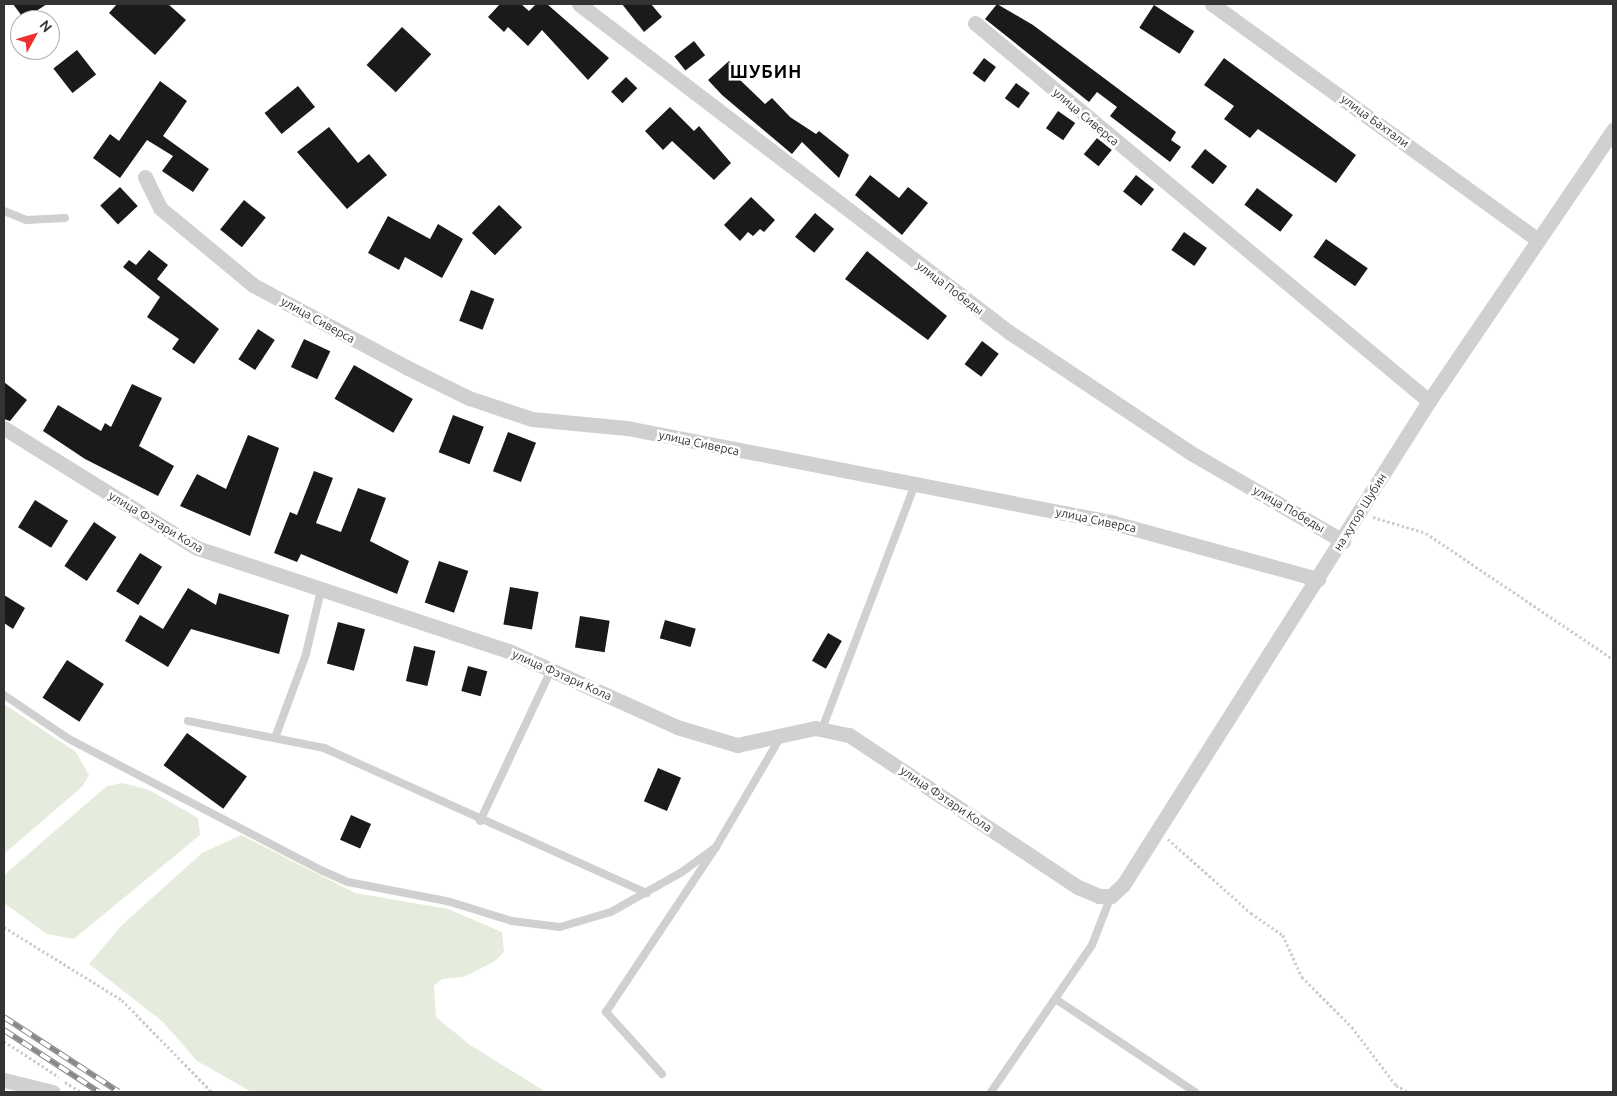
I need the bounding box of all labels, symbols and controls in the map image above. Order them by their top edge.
north arrow [10,10,60,60]
text: N [36,17,55,35]
district label: ШУБИН [729,60,803,82]
street label: улица Сиверса [1050,85,1122,149]
street label: улица Бахтали [1338,91,1412,151]
street label: улица Победы [914,258,986,318]
street label: улица Сиверса [279,294,357,346]
street label: улица Сиверса [657,427,741,459]
street label: на хутор Шубин [1330,471,1390,553]
street label: улица Победы [1251,483,1327,535]
street label: улица Фэтари Кола [106,488,206,556]
street label: улица Сиверса [1054,504,1138,536]
street label: улица Фэтари Кола [510,647,614,703]
street label: улица Фэтари Кола [897,763,995,835]

